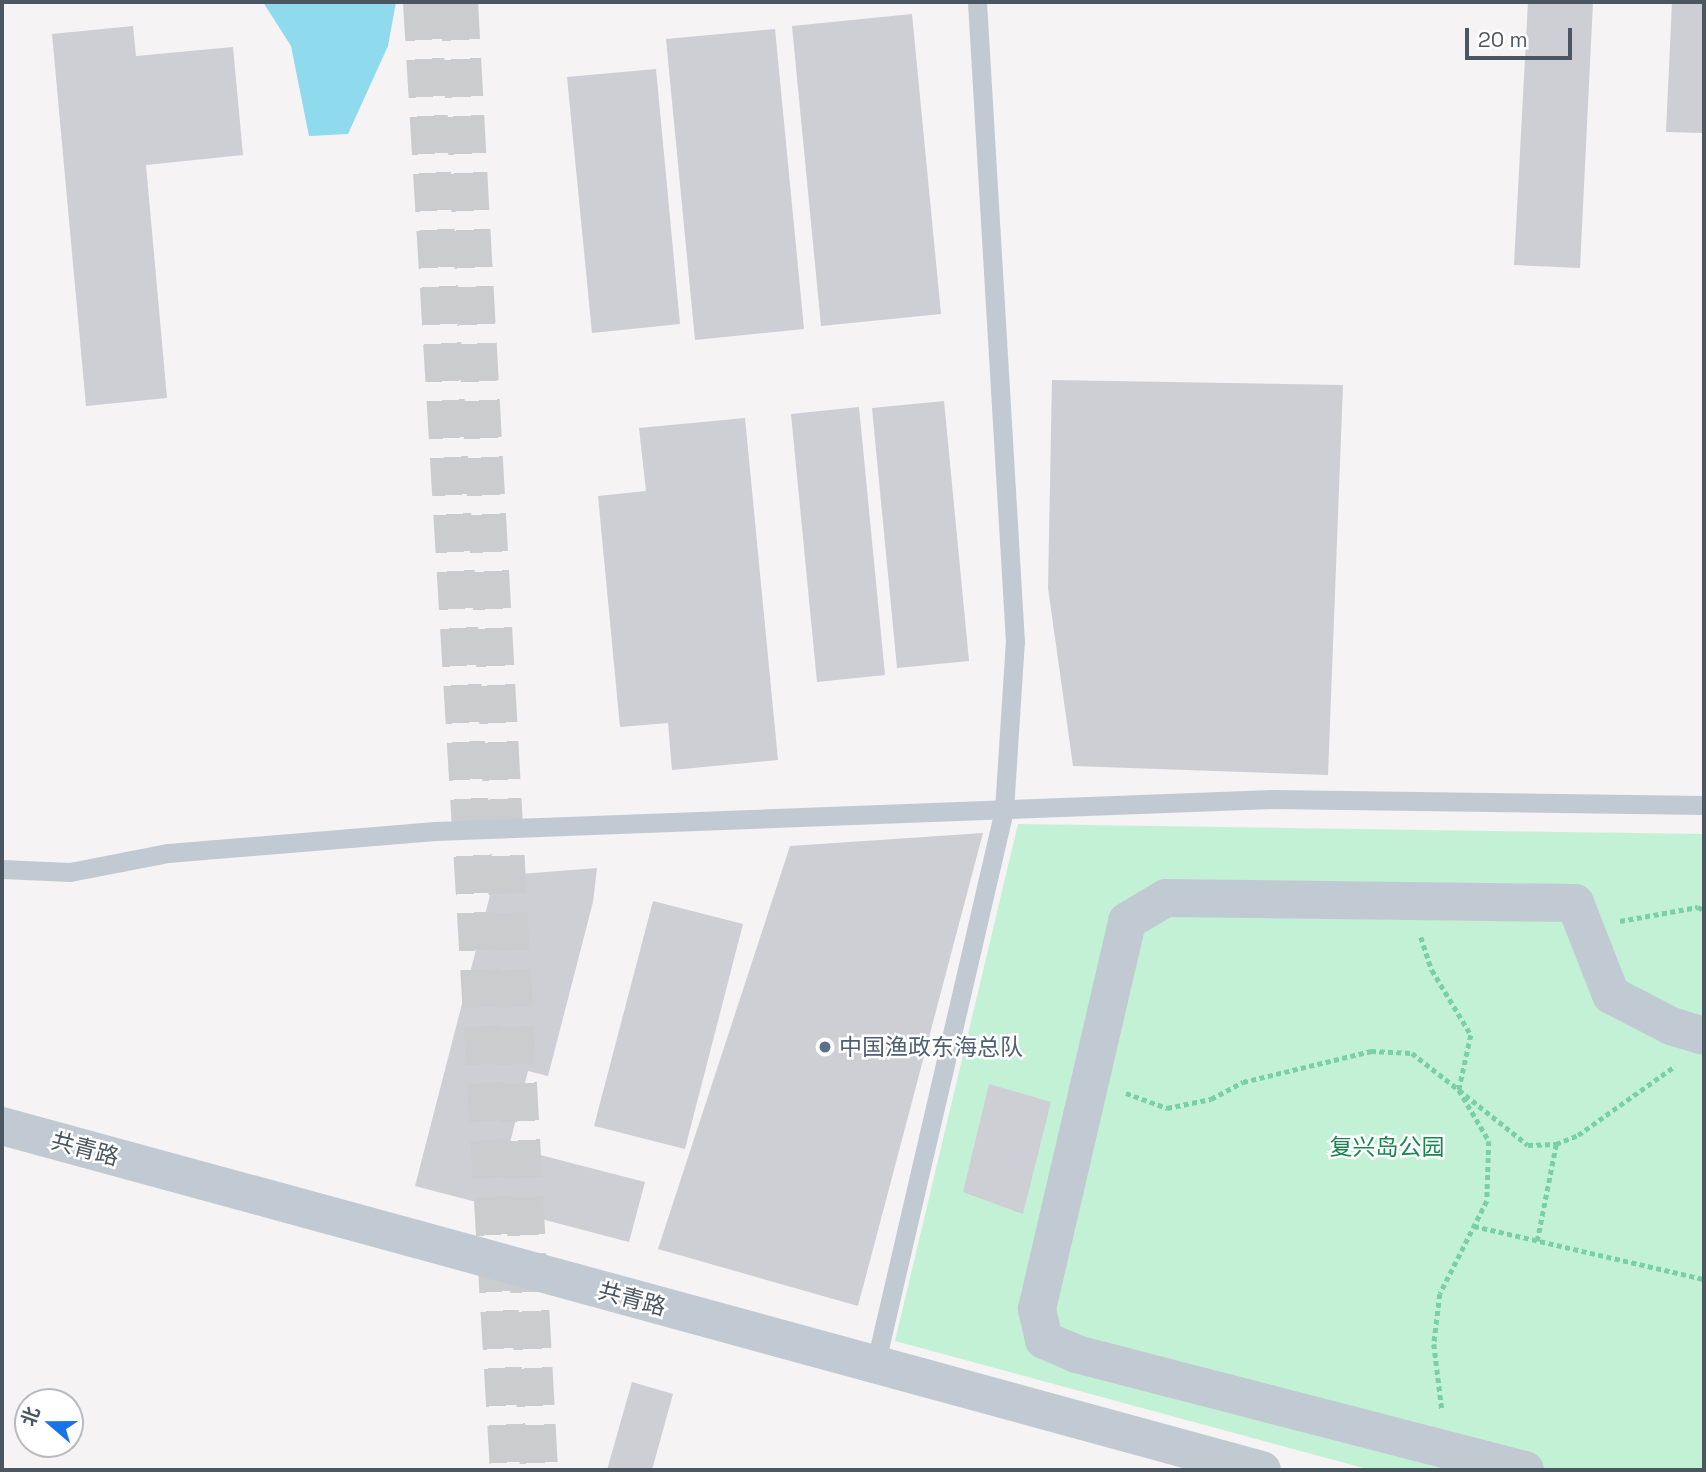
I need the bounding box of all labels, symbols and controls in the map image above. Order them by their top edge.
scale bar [1468,14,1575,58]
text: 20 m [1478,26,1528,53]
place label: 中国渔政东海总队 [839,1033,1023,1061]
marker: 中国渔政东海总队 [817,1039,833,1055]
street label: 共青路 [48,1127,122,1171]
park label: 复兴岛公园 [1330,1133,1444,1161]
street label: 共青路 [595,1277,669,1321]
north arrow [14,1388,84,1458]
text: 北 [16,1403,46,1430]

